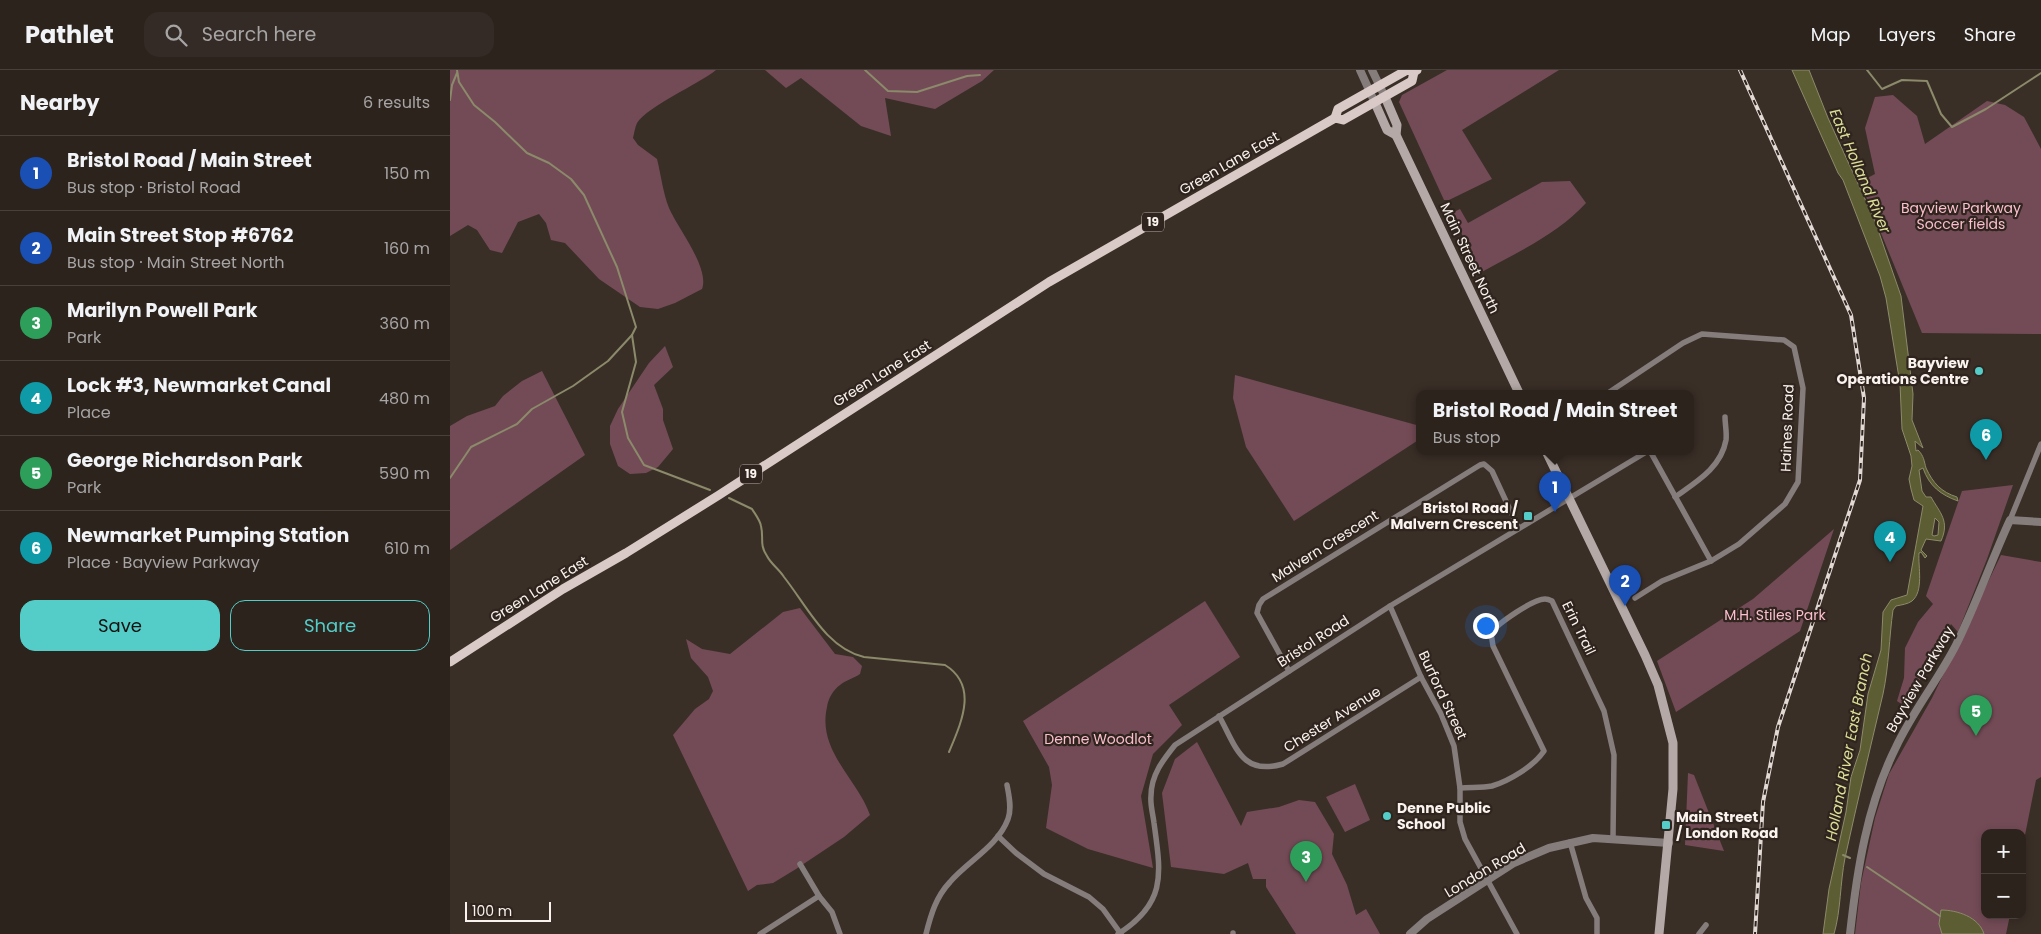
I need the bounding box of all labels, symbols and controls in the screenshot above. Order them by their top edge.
search box [144,12,494,57]
text: Pathlet [25,18,114,51]
icon: search [162,21,190,49]
text: Search here [202,21,316,48]
text: Map [1811,22,1851,47]
text: Layers [1879,22,1936,47]
text: Share [1964,22,2016,47]
text: Nearby [20,88,100,117]
text: 6 results [363,91,430,114]
water label: East Holland River [1825,105,1896,237]
street label: Green Lane East [1175,126,1283,200]
text: Bristol Road / Main Street [67,147,312,174]
text: 1 [33,162,39,185]
text: 150 m [384,162,430,185]
text: Bus stop · Bristol Road [67,176,241,199]
park label: Bayview Parkway Soccer fields [1901,198,2021,234]
street label: Main Street North [1435,199,1505,317]
road number: 19 [1142,212,1164,232]
text: Main Street Stop #6762 [67,222,293,249]
text: 2 [31,237,41,260]
text: 160 m [384,237,430,260]
text: Bus stop · Main Street North [67,251,285,274]
text: Marilyn Powell Park [67,297,258,324]
text: 3 [31,312,41,335]
text: 360 m [380,312,430,335]
text: Park [67,326,101,349]
street label: Green Lane East [829,335,935,411]
place label: Bayview Operations Centre [1836,353,1970,389]
marker: Bayview Operations Centre [1973,365,1985,377]
text: Lock #3, Newmarket Canal [67,372,331,399]
street label: Haines Road [1775,384,1799,472]
text: 4 [31,387,41,410]
text: 480 m [379,387,430,410]
popup [1416,390,1694,455]
text: Bristol Road / Main Street [1433,397,1677,424]
text: Place [67,401,111,424]
pin: 6 [1970,419,2002,460]
text: Bus stop [1433,426,1501,449]
text: George Richardson Park [67,447,302,474]
text: 5 [31,462,41,485]
text: 590 m [379,462,430,485]
road number: 19 [740,464,762,484]
pin: 1 [1539,471,1571,512]
text: Park [67,476,101,499]
place label: Bristol Road / Malvern Crescent [1390,498,1519,534]
street label: Malvern Crescent [1268,505,1382,587]
marker: Bristol Road / Malvern Crescent [1522,510,1534,522]
pin: 4 [1874,521,1906,562]
text: Newmarket Pumping Station [67,522,349,549]
text: 6 [31,537,41,560]
text: 610 m [384,537,430,560]
text: Place · Bayview Parkway [67,551,260,574]
street label: Green Lane East [486,551,592,627]
pin: 2 [1609,565,1641,606]
street label: Erin Trail [1557,598,1601,658]
button: Save [20,600,220,651]
button: Share [230,600,430,651]
park label: M.H. Stiles Park [1724,605,1826,625]
street label: Bristol Road [1273,610,1353,672]
your location [1473,613,1499,639]
street label: Bayview Parkway [1881,622,1959,736]
street label: Burford Street [1414,647,1472,743]
water label: Holland River East Branch [1820,651,1877,843]
street label: Chester Avenue [1280,681,1385,757]
pin: 5 [1960,695,1992,736]
park label: Denne Woodlot [1044,729,1152,749]
place label: Denne Public School [1397,798,1491,834]
place label: Main Street / London Road [1676,807,1778,843]
marker: Denne Public School [1381,810,1393,822]
marker: Main Street / London Road [1660,819,1672,831]
map controls [1981,829,2026,919]
button: + [1981,829,2026,874]
street label: London Road [1441,838,1529,902]
pin: 3 [1290,841,1322,882]
button: − [1981,874,2026,919]
scale bar [465,899,551,922]
text: 100 m [472,901,512,921]

